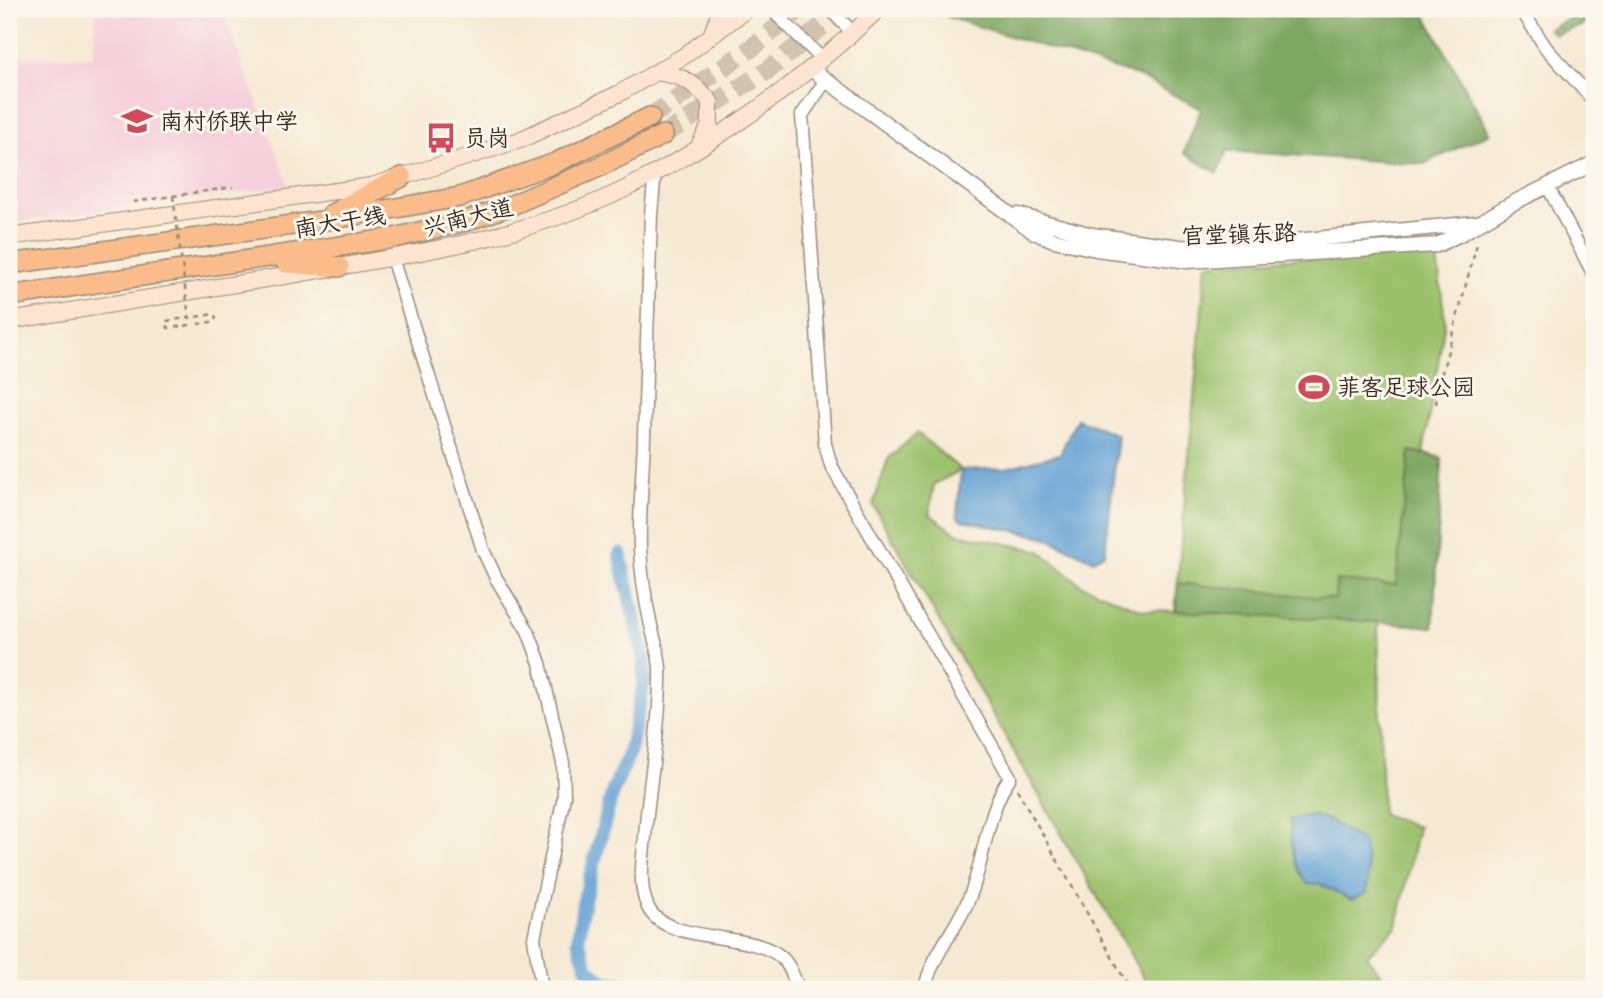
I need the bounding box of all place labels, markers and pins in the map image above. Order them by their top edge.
place label: 南村侨联中学 [160,101,298,142]
school or university icon: 南村侨联中学 [120,104,154,138]
place label: 员岗 [464,118,510,159]
bus stop icon: 员岗 [424,121,458,155]
place label: 菲客足球公园 [1337,367,1475,408]
sports icon: 菲客足球公园 [1297,370,1331,404]

